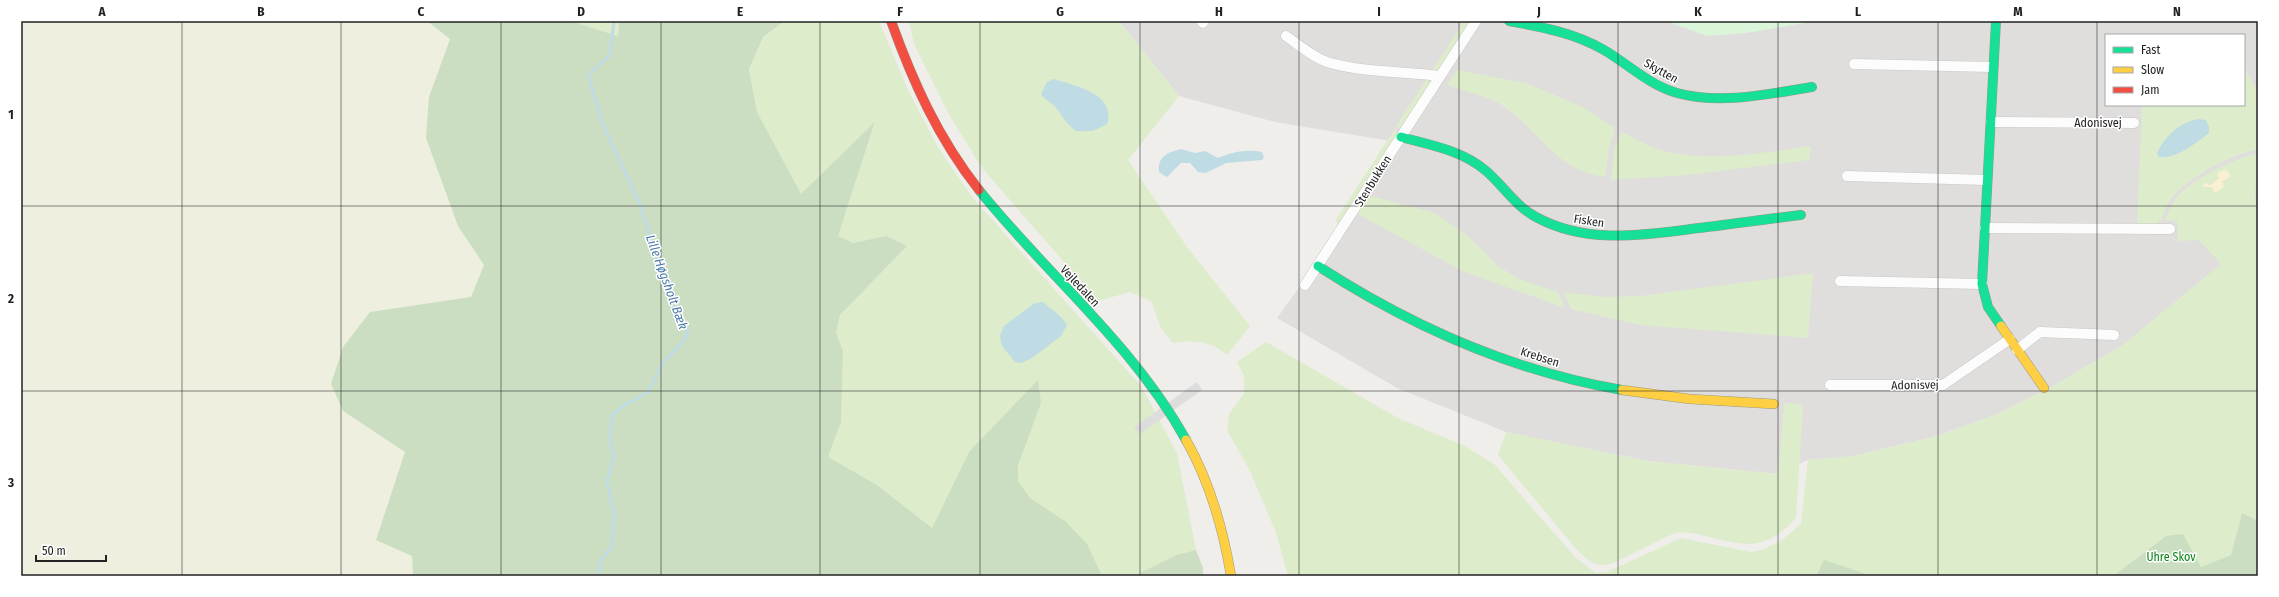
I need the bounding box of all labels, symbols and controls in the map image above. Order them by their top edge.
text: A [97,4,106,19]
text: B [257,4,265,19]
text: C [418,4,425,19]
text: D [577,4,585,19]
text: E [737,4,743,19]
text: F [897,4,903,19]
text: G [1056,4,1064,19]
text: H [1215,4,1223,19]
text: I [1377,4,1381,19]
text: J [1536,4,1541,19]
text: K [1694,4,1702,19]
text: L [1855,4,1861,19]
text: M [2013,4,2023,19]
text: N [2173,4,2181,19]
legend [2105,34,2245,106]
text: Fast [2141,43,2160,57]
street label: Skytten [1642,56,1680,86]
text: Slow [2141,63,2164,77]
text: Jam [2141,83,2159,97]
text: 1 [8,107,14,122]
street label: Adonisvej [2074,116,2122,130]
street label: Stenbukken [1352,153,1394,209]
street label: Fisken [1573,212,1605,230]
water label: Lille Høgsholt Bæk [643,233,691,332]
street label: Vejledalen [1057,262,1103,310]
text: 2 [7,291,14,306]
street label: Krebsen [1519,344,1561,370]
street label: Adonisvej [1891,378,1939,392]
text: 3 [7,475,14,490]
scale bar [36,537,106,563]
text: 50 m [42,544,66,558]
park label: Uhre Skov [2146,550,2196,564]

